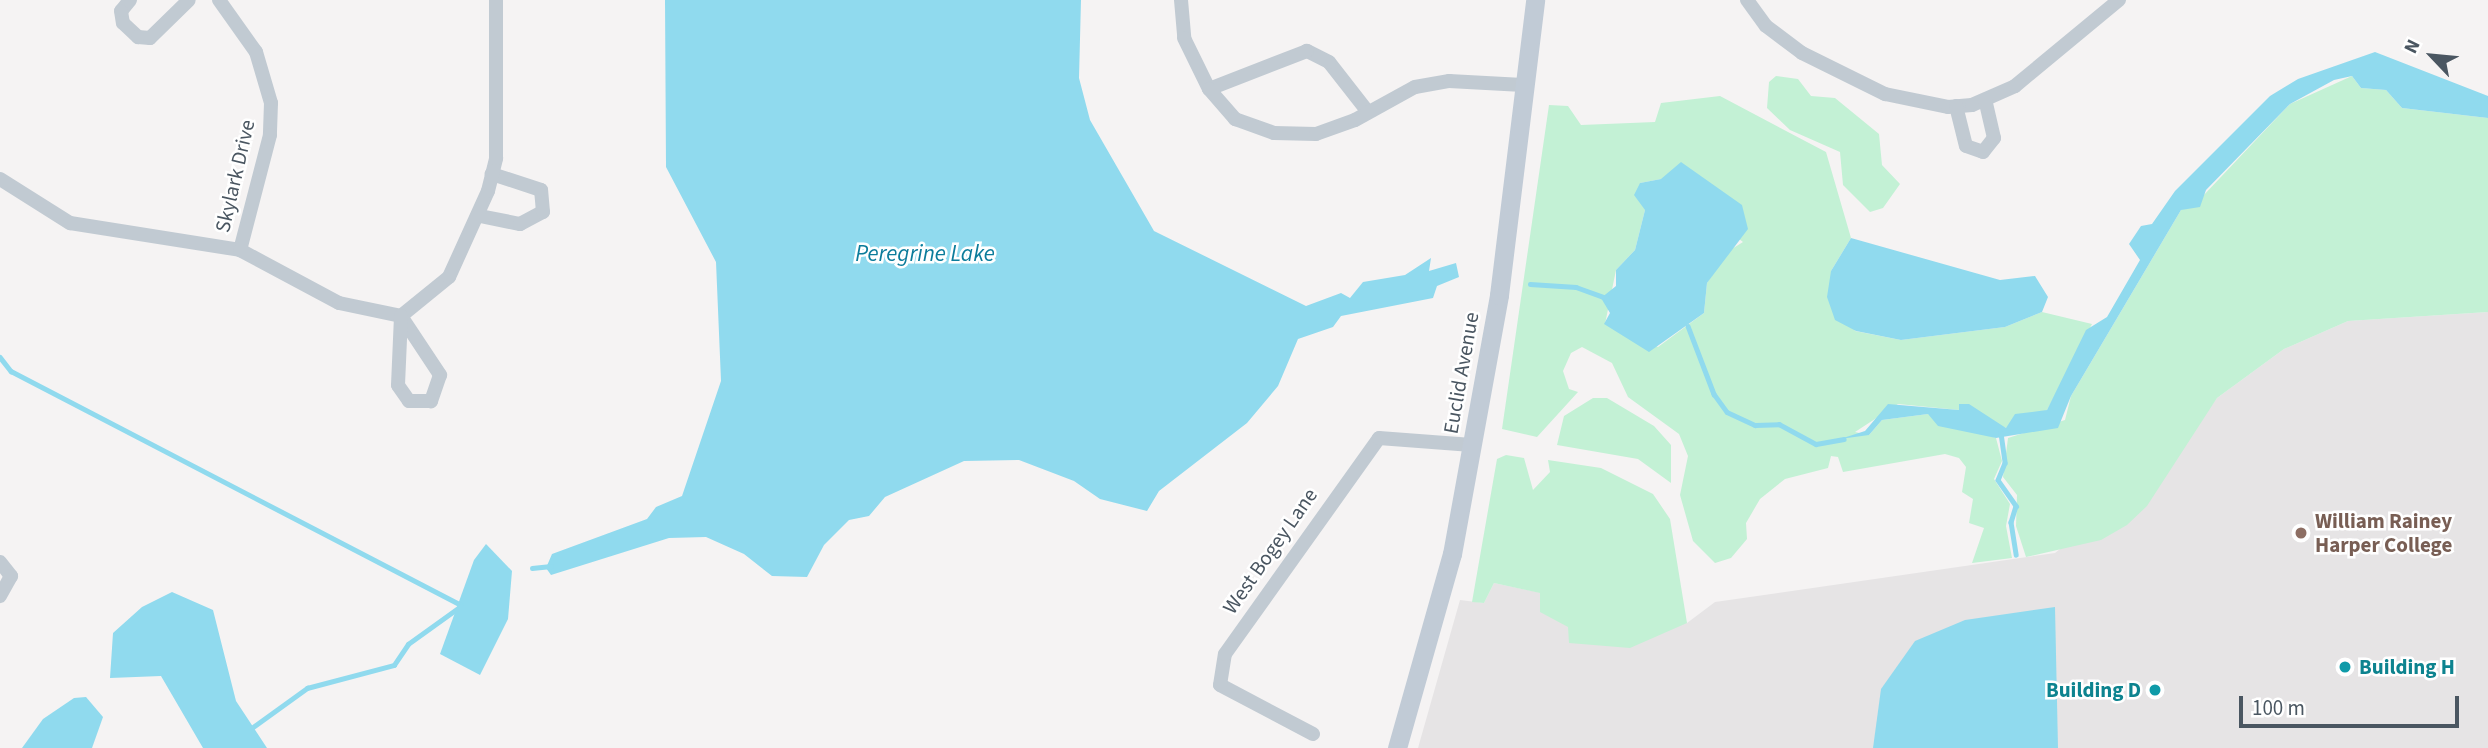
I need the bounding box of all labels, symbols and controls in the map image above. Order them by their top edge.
north arrow [2397,21,2467,91]
text: N [2398,35,2428,58]
street label: Skylark Drive [210,117,260,235]
water label: Peregrine Lake [855,240,995,268]
street label: Euclid Avenue [1438,310,1484,436]
street label: West Bogey Lane [1217,483,1323,619]
place label: William Rainey Harper College [2315,508,2452,558]
marker: William Rainey Harper College [2293,525,2309,541]
place label: Building H [2359,654,2455,680]
marker: Building H [2337,659,2353,675]
place label: Building D [2046,677,2141,703]
marker: Building D [2147,682,2163,698]
scale bar [2243,682,2464,726]
text: 100 m [2252,693,2305,723]

